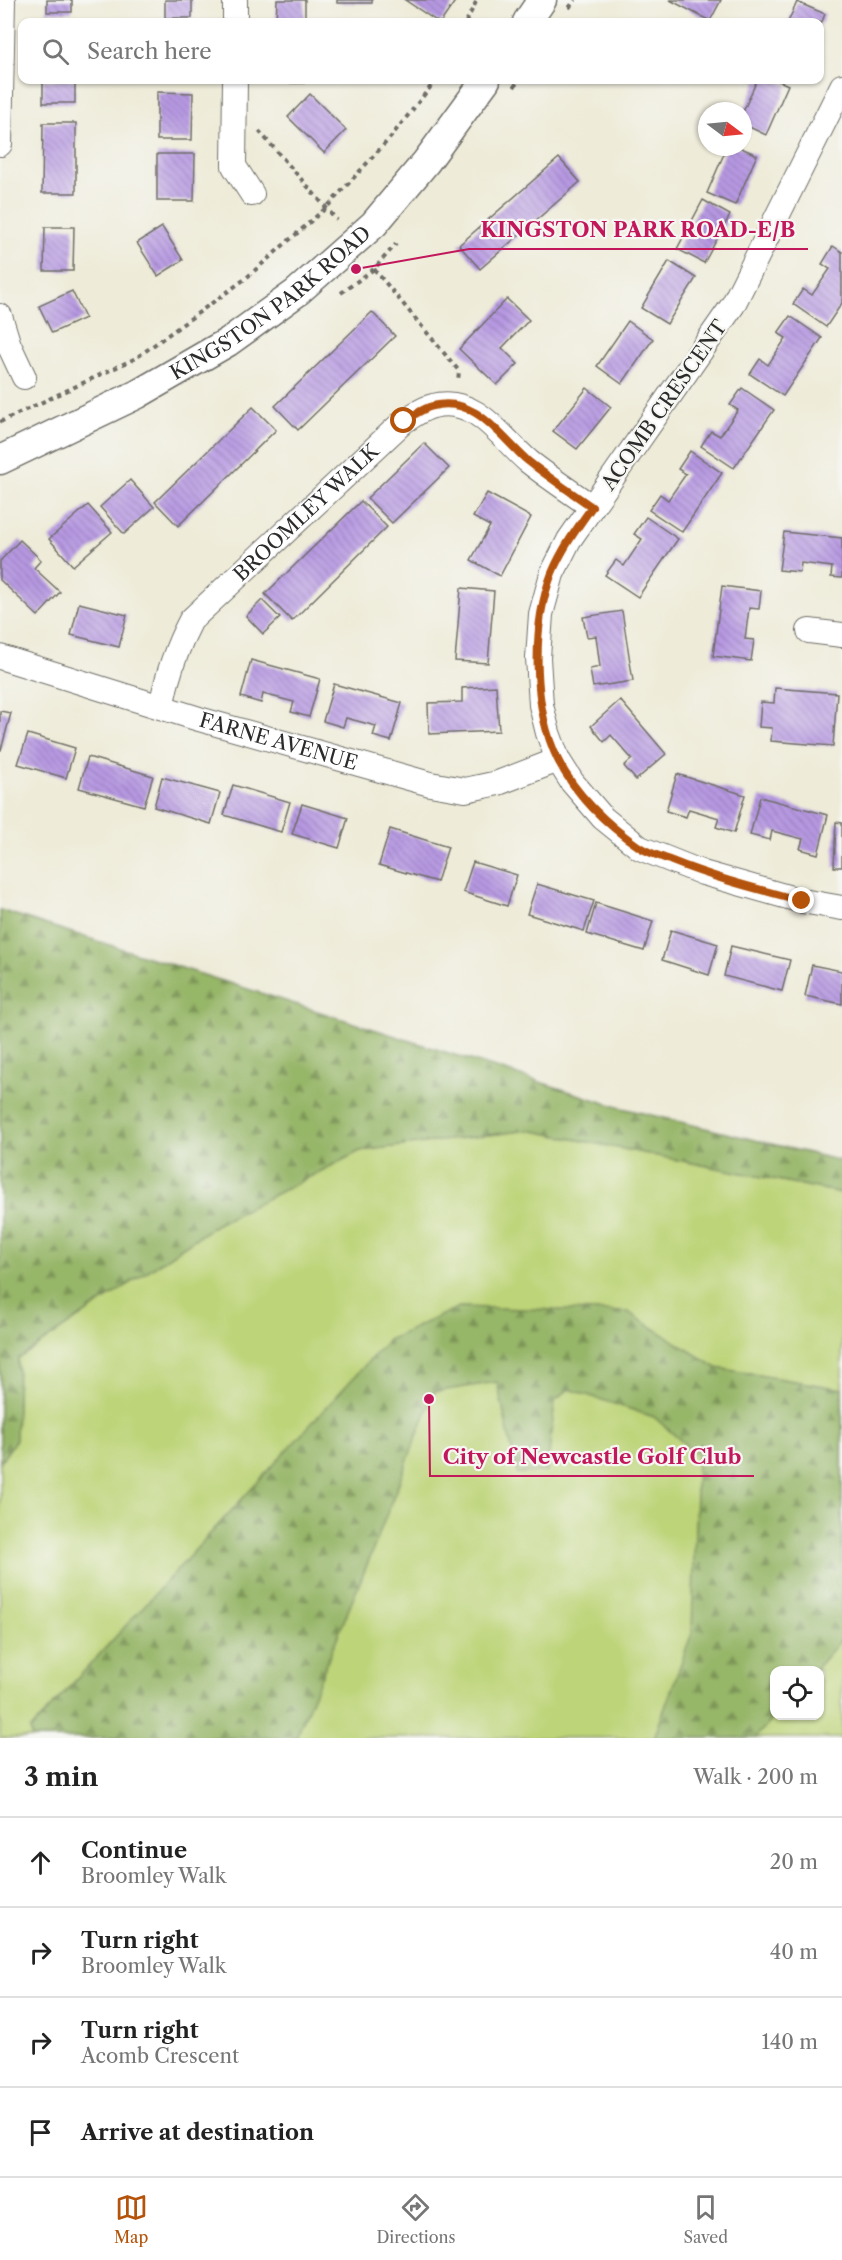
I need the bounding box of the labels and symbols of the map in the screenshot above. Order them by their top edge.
north arrow [698,102,752,156]
callout: KINGSTON PARK ROAD-E/B [469,210,808,249]
text: KINGSTON PARK ROAD-E/B [481,217,795,242]
street label: KINGSTON PARK ROAD [166,221,375,385]
street label: ACOMB CRESCENT [596,315,732,495]
route start [390,407,416,433]
street label: BROOMLEY WALK [228,438,385,586]
street label: FARNE AVENUE [197,708,360,775]
route end [788,887,814,913]
callout: City of Newcastle Golf Club [430,1437,754,1476]
text: City of Newcastle Golf Club [443,1444,741,1469]

